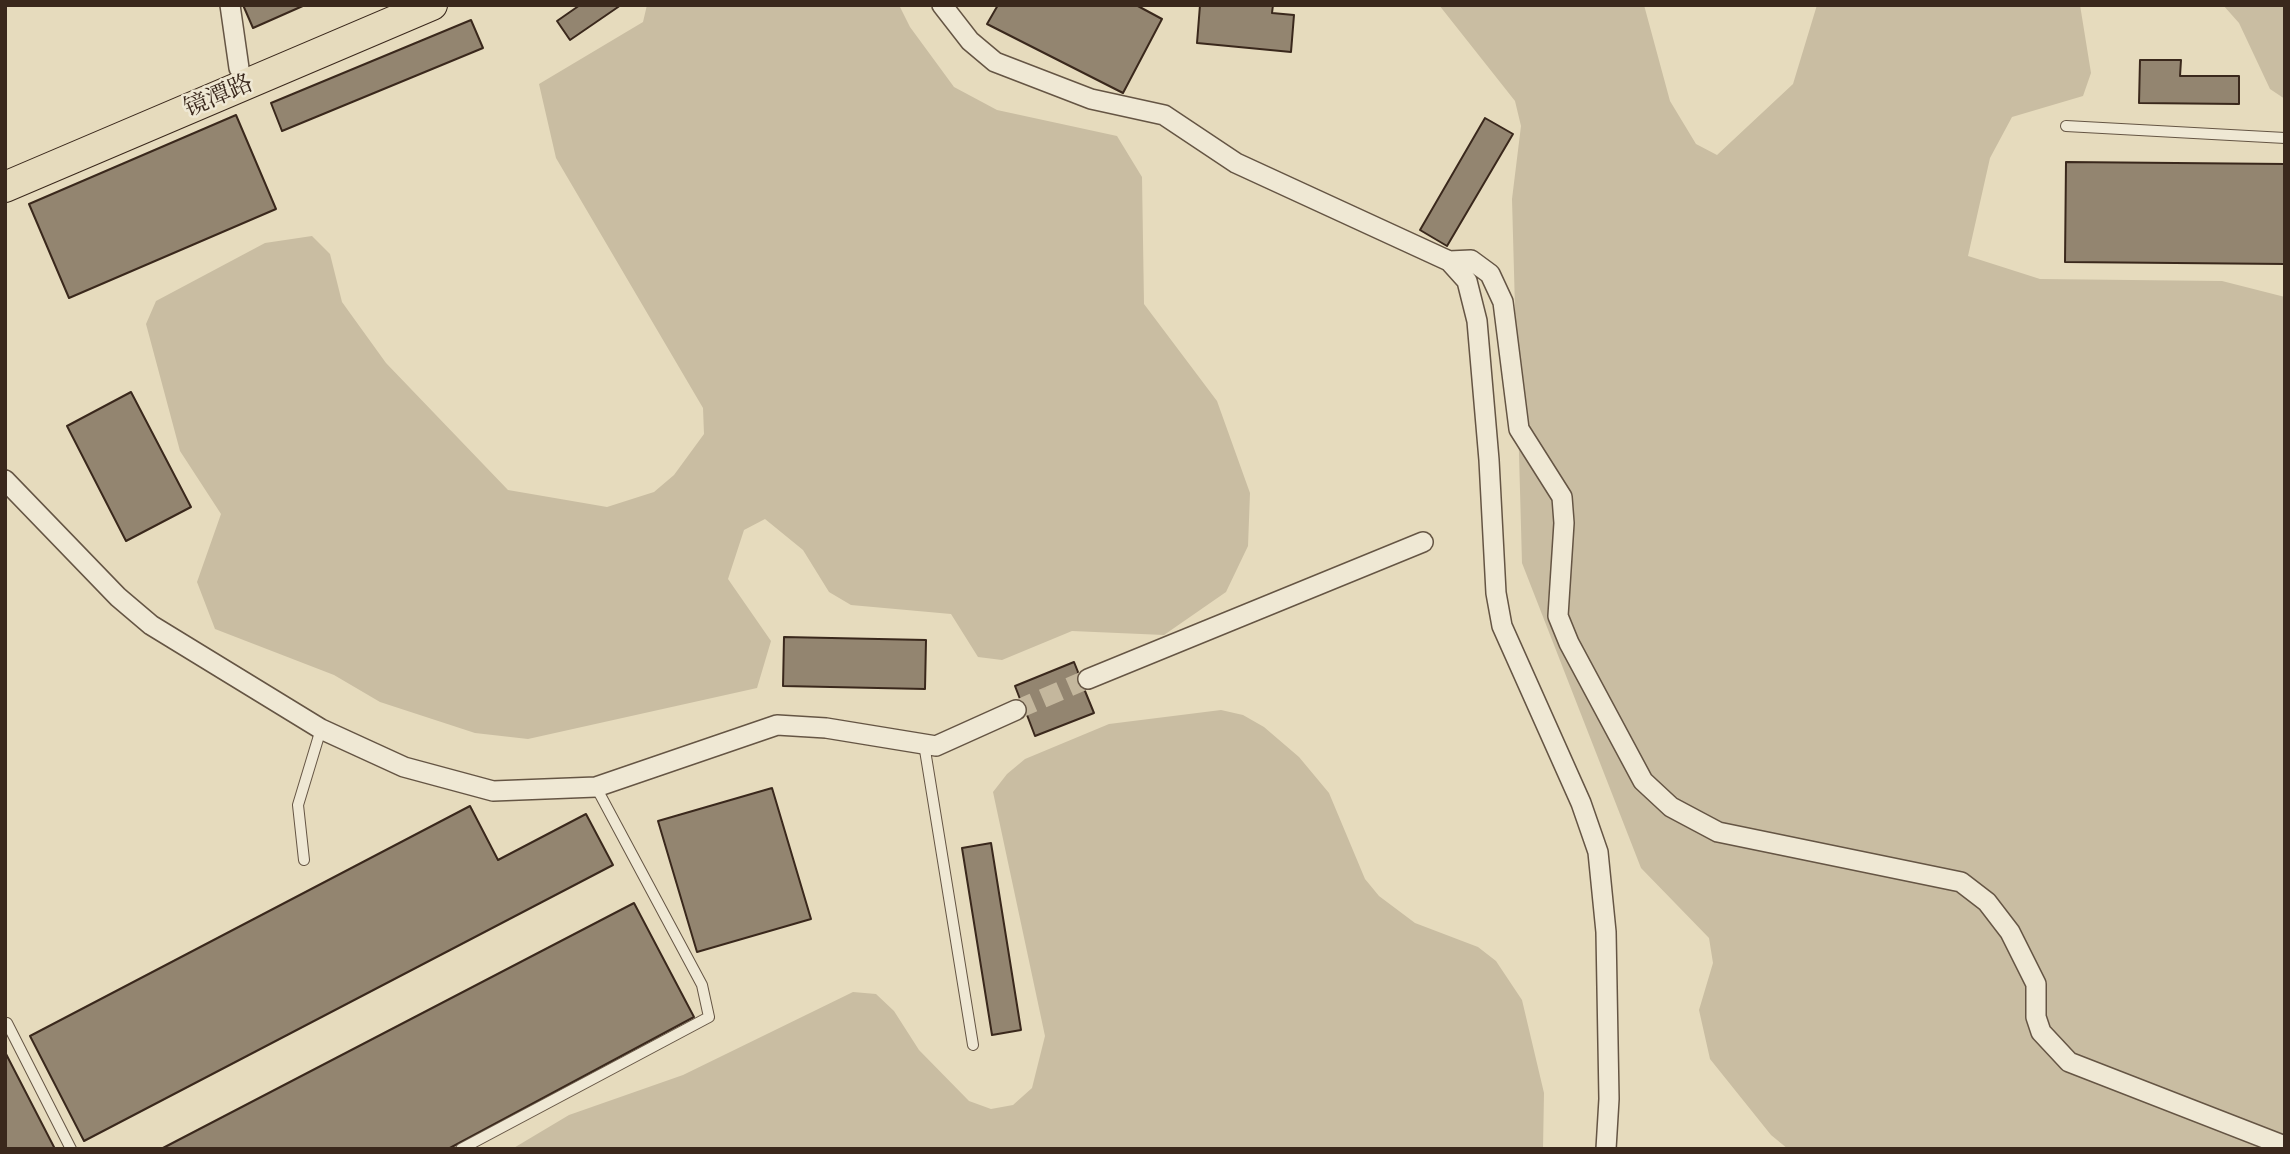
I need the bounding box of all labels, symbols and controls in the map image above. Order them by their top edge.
street label: 镜潭路 [180,70,258,124]

